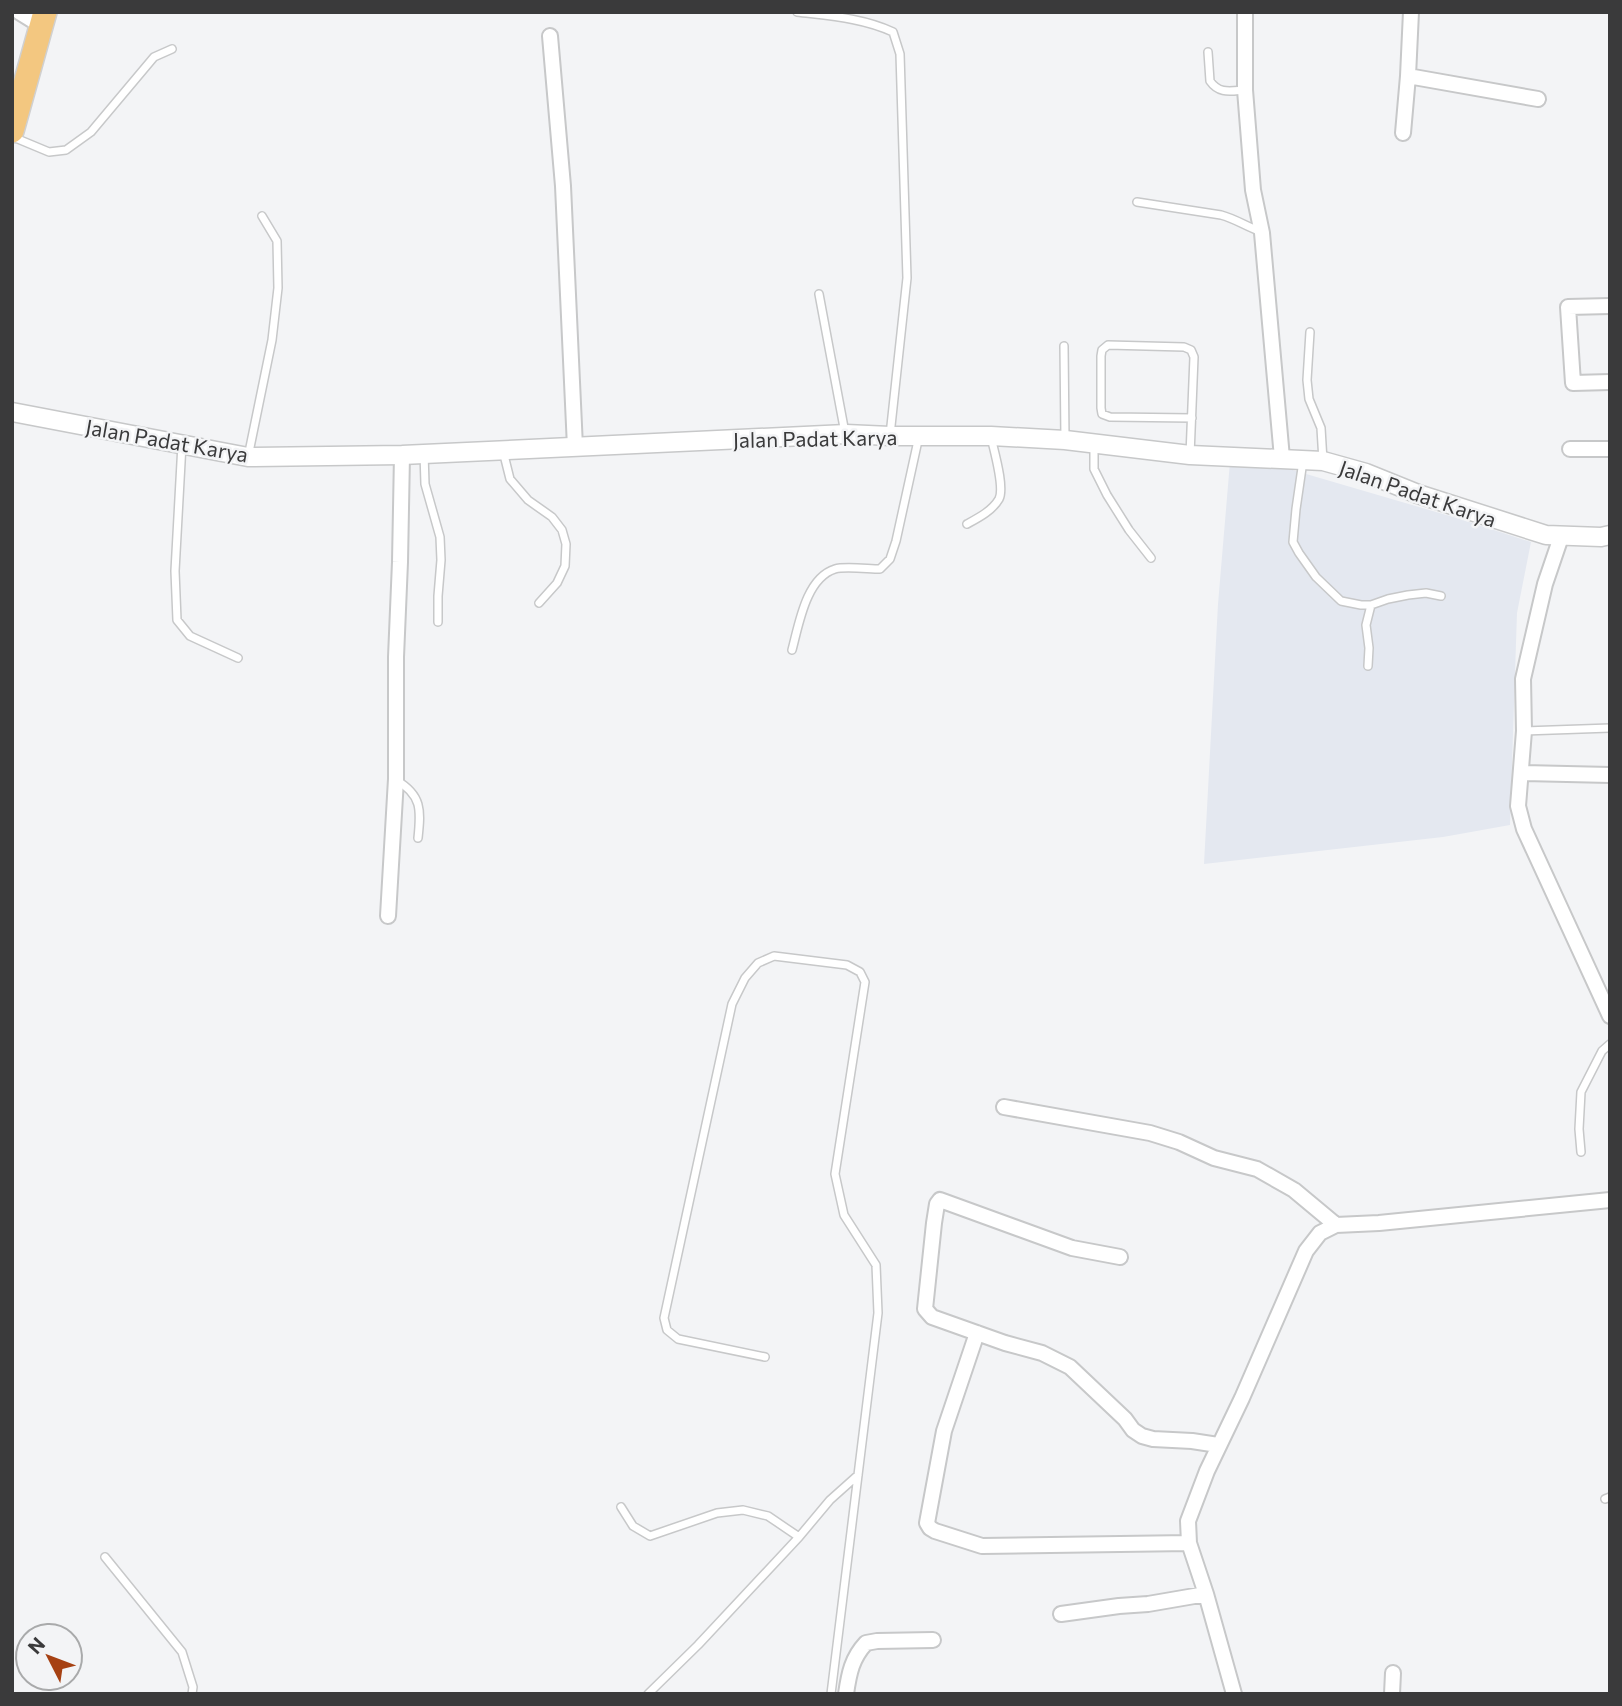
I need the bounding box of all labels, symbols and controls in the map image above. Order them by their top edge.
street label: Jalan Padat Karya [84,413,250,467]
street label: Jalan Padat Karya [733,424,897,452]
street label: Jalan Padat Karya [1336,454,1500,532]
north arrow [14,1622,84,1692]
text: N [23,1632,49,1658]

